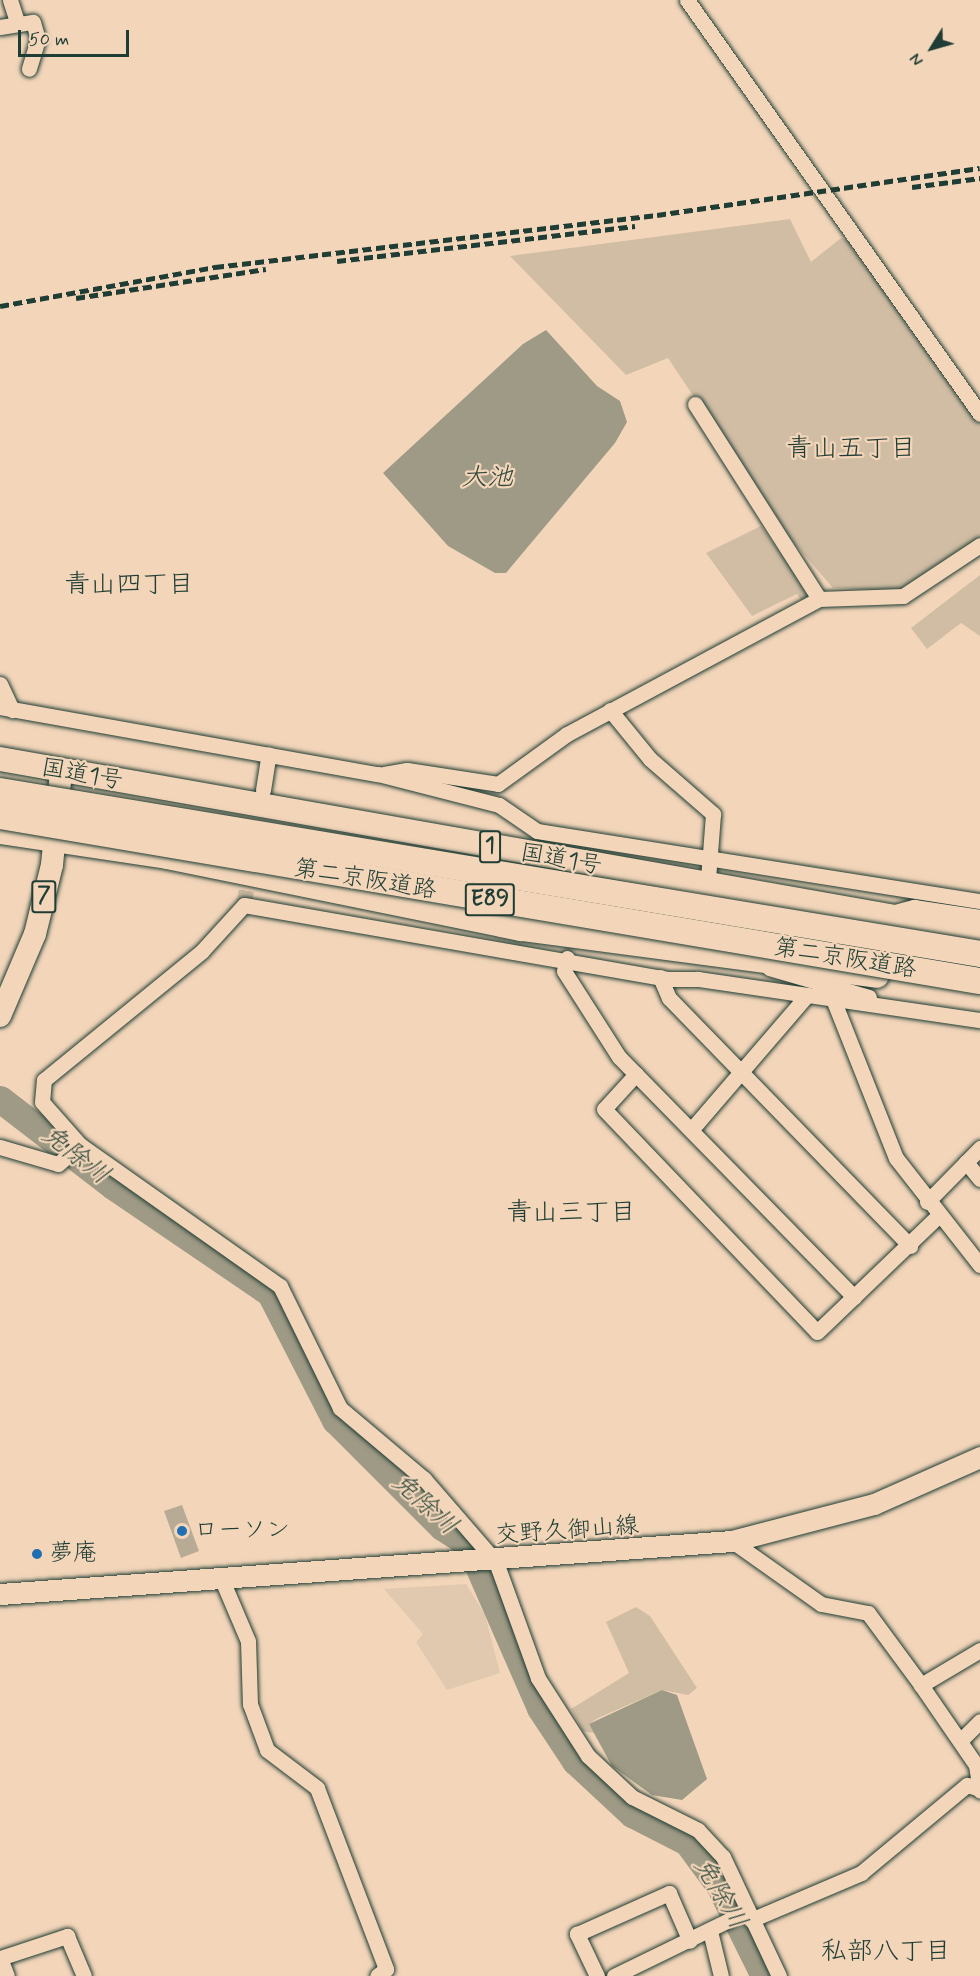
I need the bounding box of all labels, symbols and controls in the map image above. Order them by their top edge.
scale bar [21,18,132,56]
north arrow [902,18,962,78]
text: 50 m [29,28,69,52]
text: N [906,49,929,70]
district label: 青山五丁目 [786,434,916,466]
water label: 大池 [461,463,513,495]
district label: 青山四丁目 [64,570,194,602]
street label: 国道1号 [39,754,125,796]
road number: 1 [478,828,502,866]
street label: 国道1号 [518,839,604,881]
street label: 第二京阪道路 [292,855,438,905]
road number: 7 [30,878,57,916]
road number: E89 [464,881,516,919]
street label: 第二京阪道路 [772,934,918,984]
water label: 免除川 [35,1120,115,1192]
district label: 青山三丁目 [506,1198,636,1230]
water label: 免除川 [385,1467,463,1543]
street label: 交野久御山線 [494,1512,640,1550]
place label: ローソン [194,1517,290,1545]
marker: ローソン [175,1524,189,1538]
place label: 夢庵 [49,1540,97,1568]
marker: 夢庵 [30,1547,44,1561]
water label: 免除川 [686,1853,752,1935]
district label: 私部八丁目 [821,1937,951,1969]

